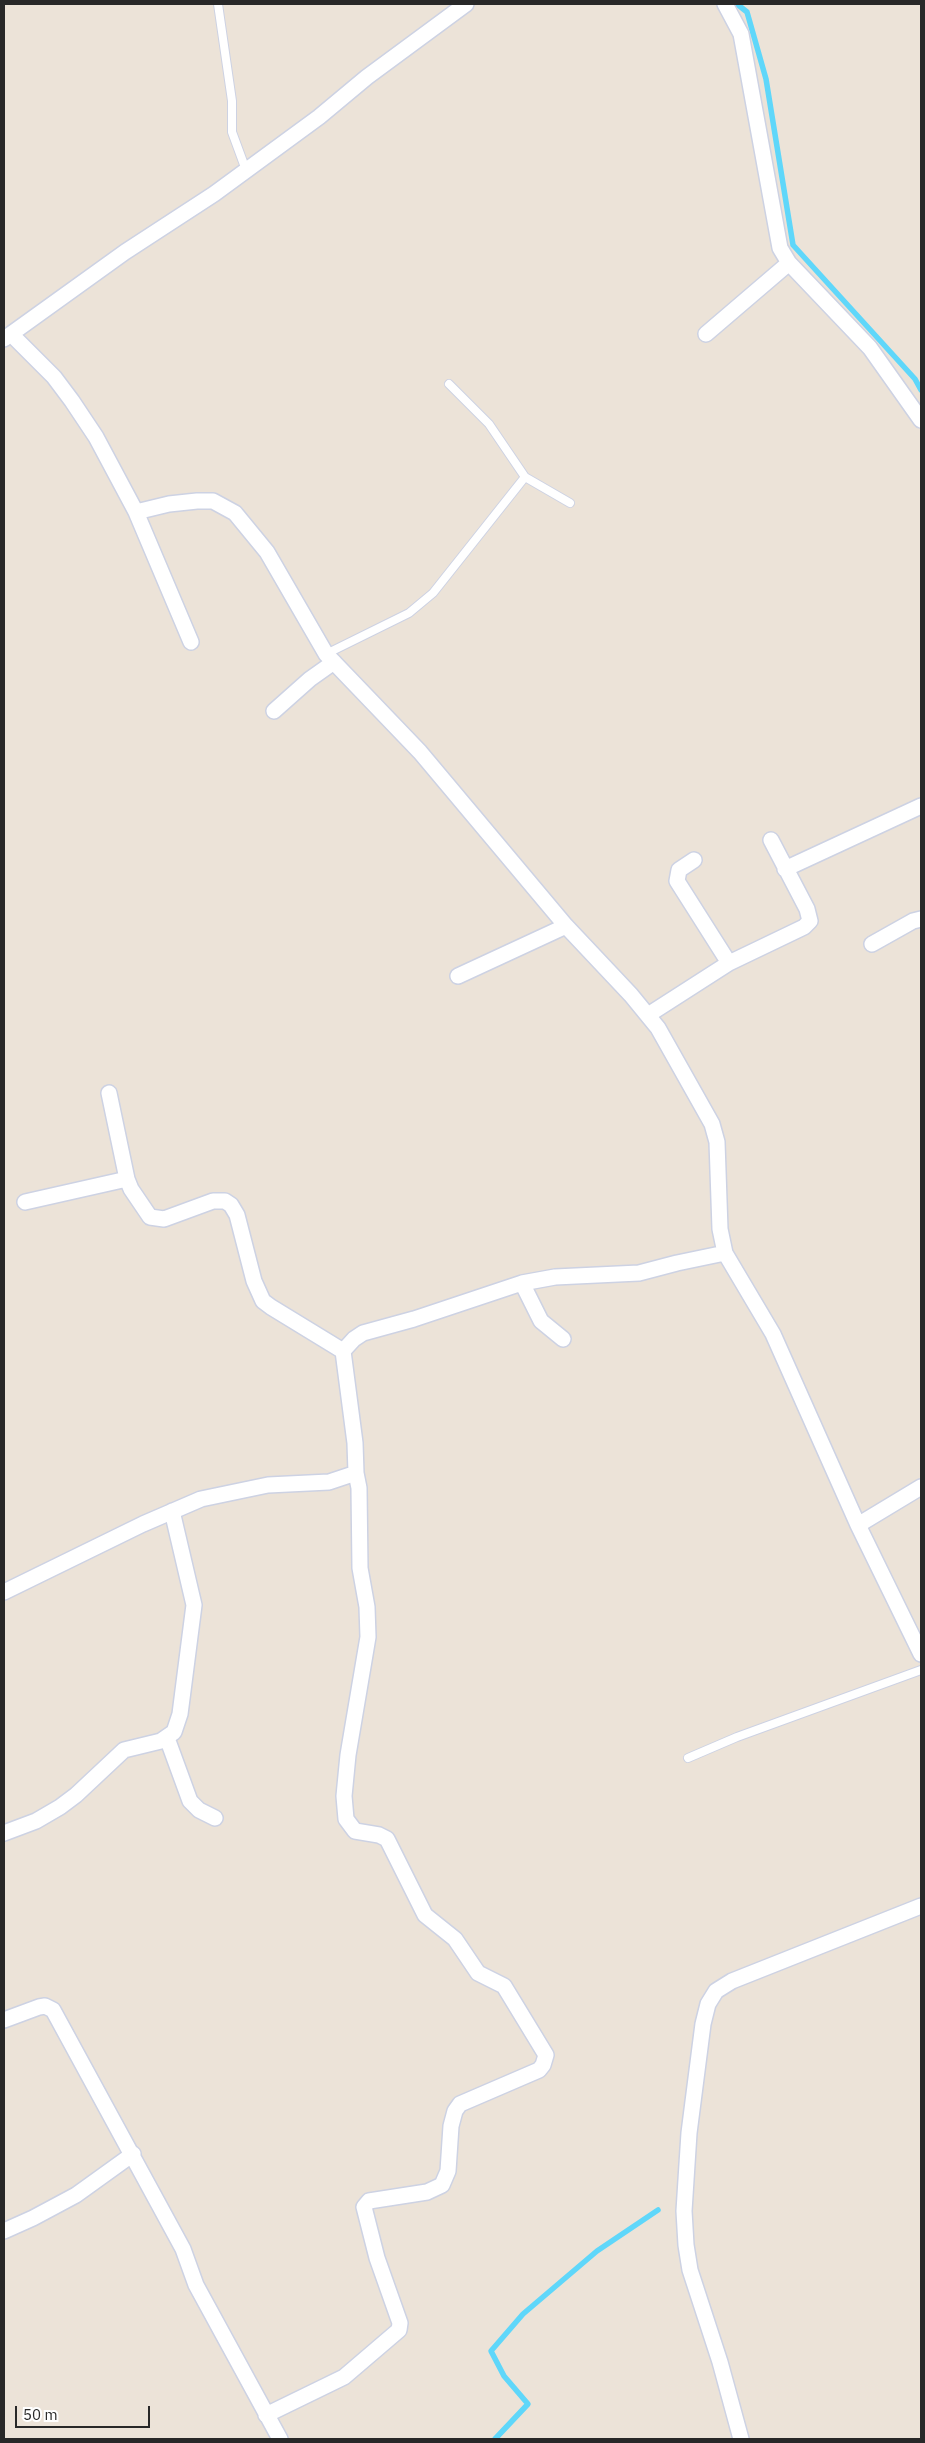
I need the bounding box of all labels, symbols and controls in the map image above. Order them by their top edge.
scale bar [18,2396,152,2428]
text: 50 m [23,2405,58,2424]

